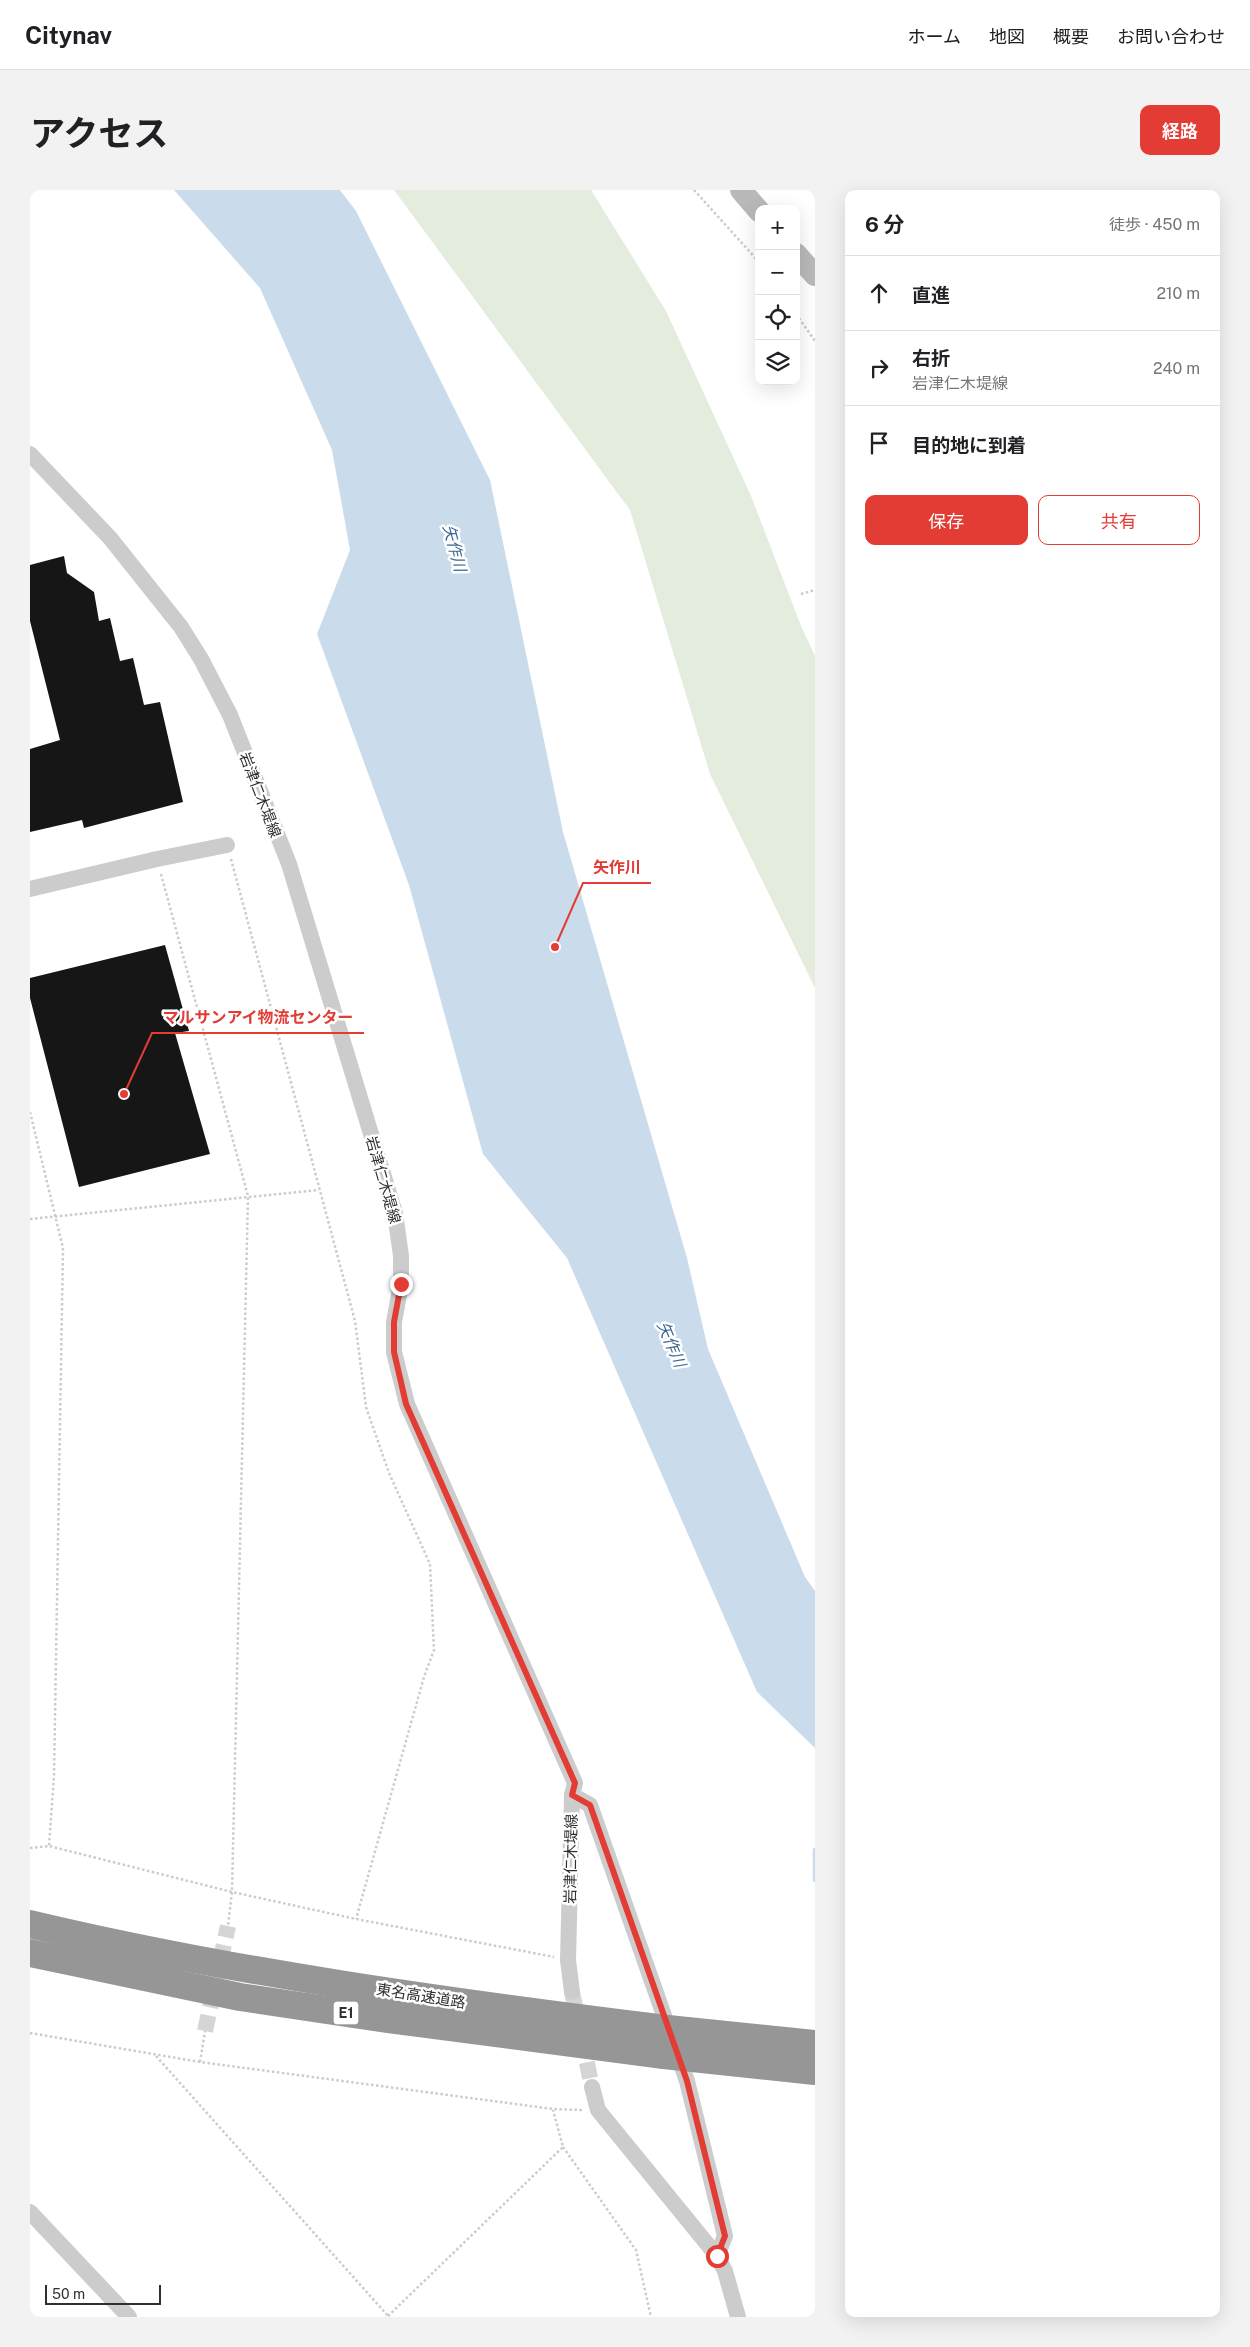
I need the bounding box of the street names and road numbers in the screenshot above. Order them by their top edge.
street label: 岩津仁木堤線 [236,750,285,840]
street label: 岩津仁木堤線 [363,1134,404,1225]
street label: 岩津仁木堤線 [561,1814,580,1904]
street label: 東名高速道路 [375,1980,467,2011]
road number: E1 [334,2002,358,2025]

